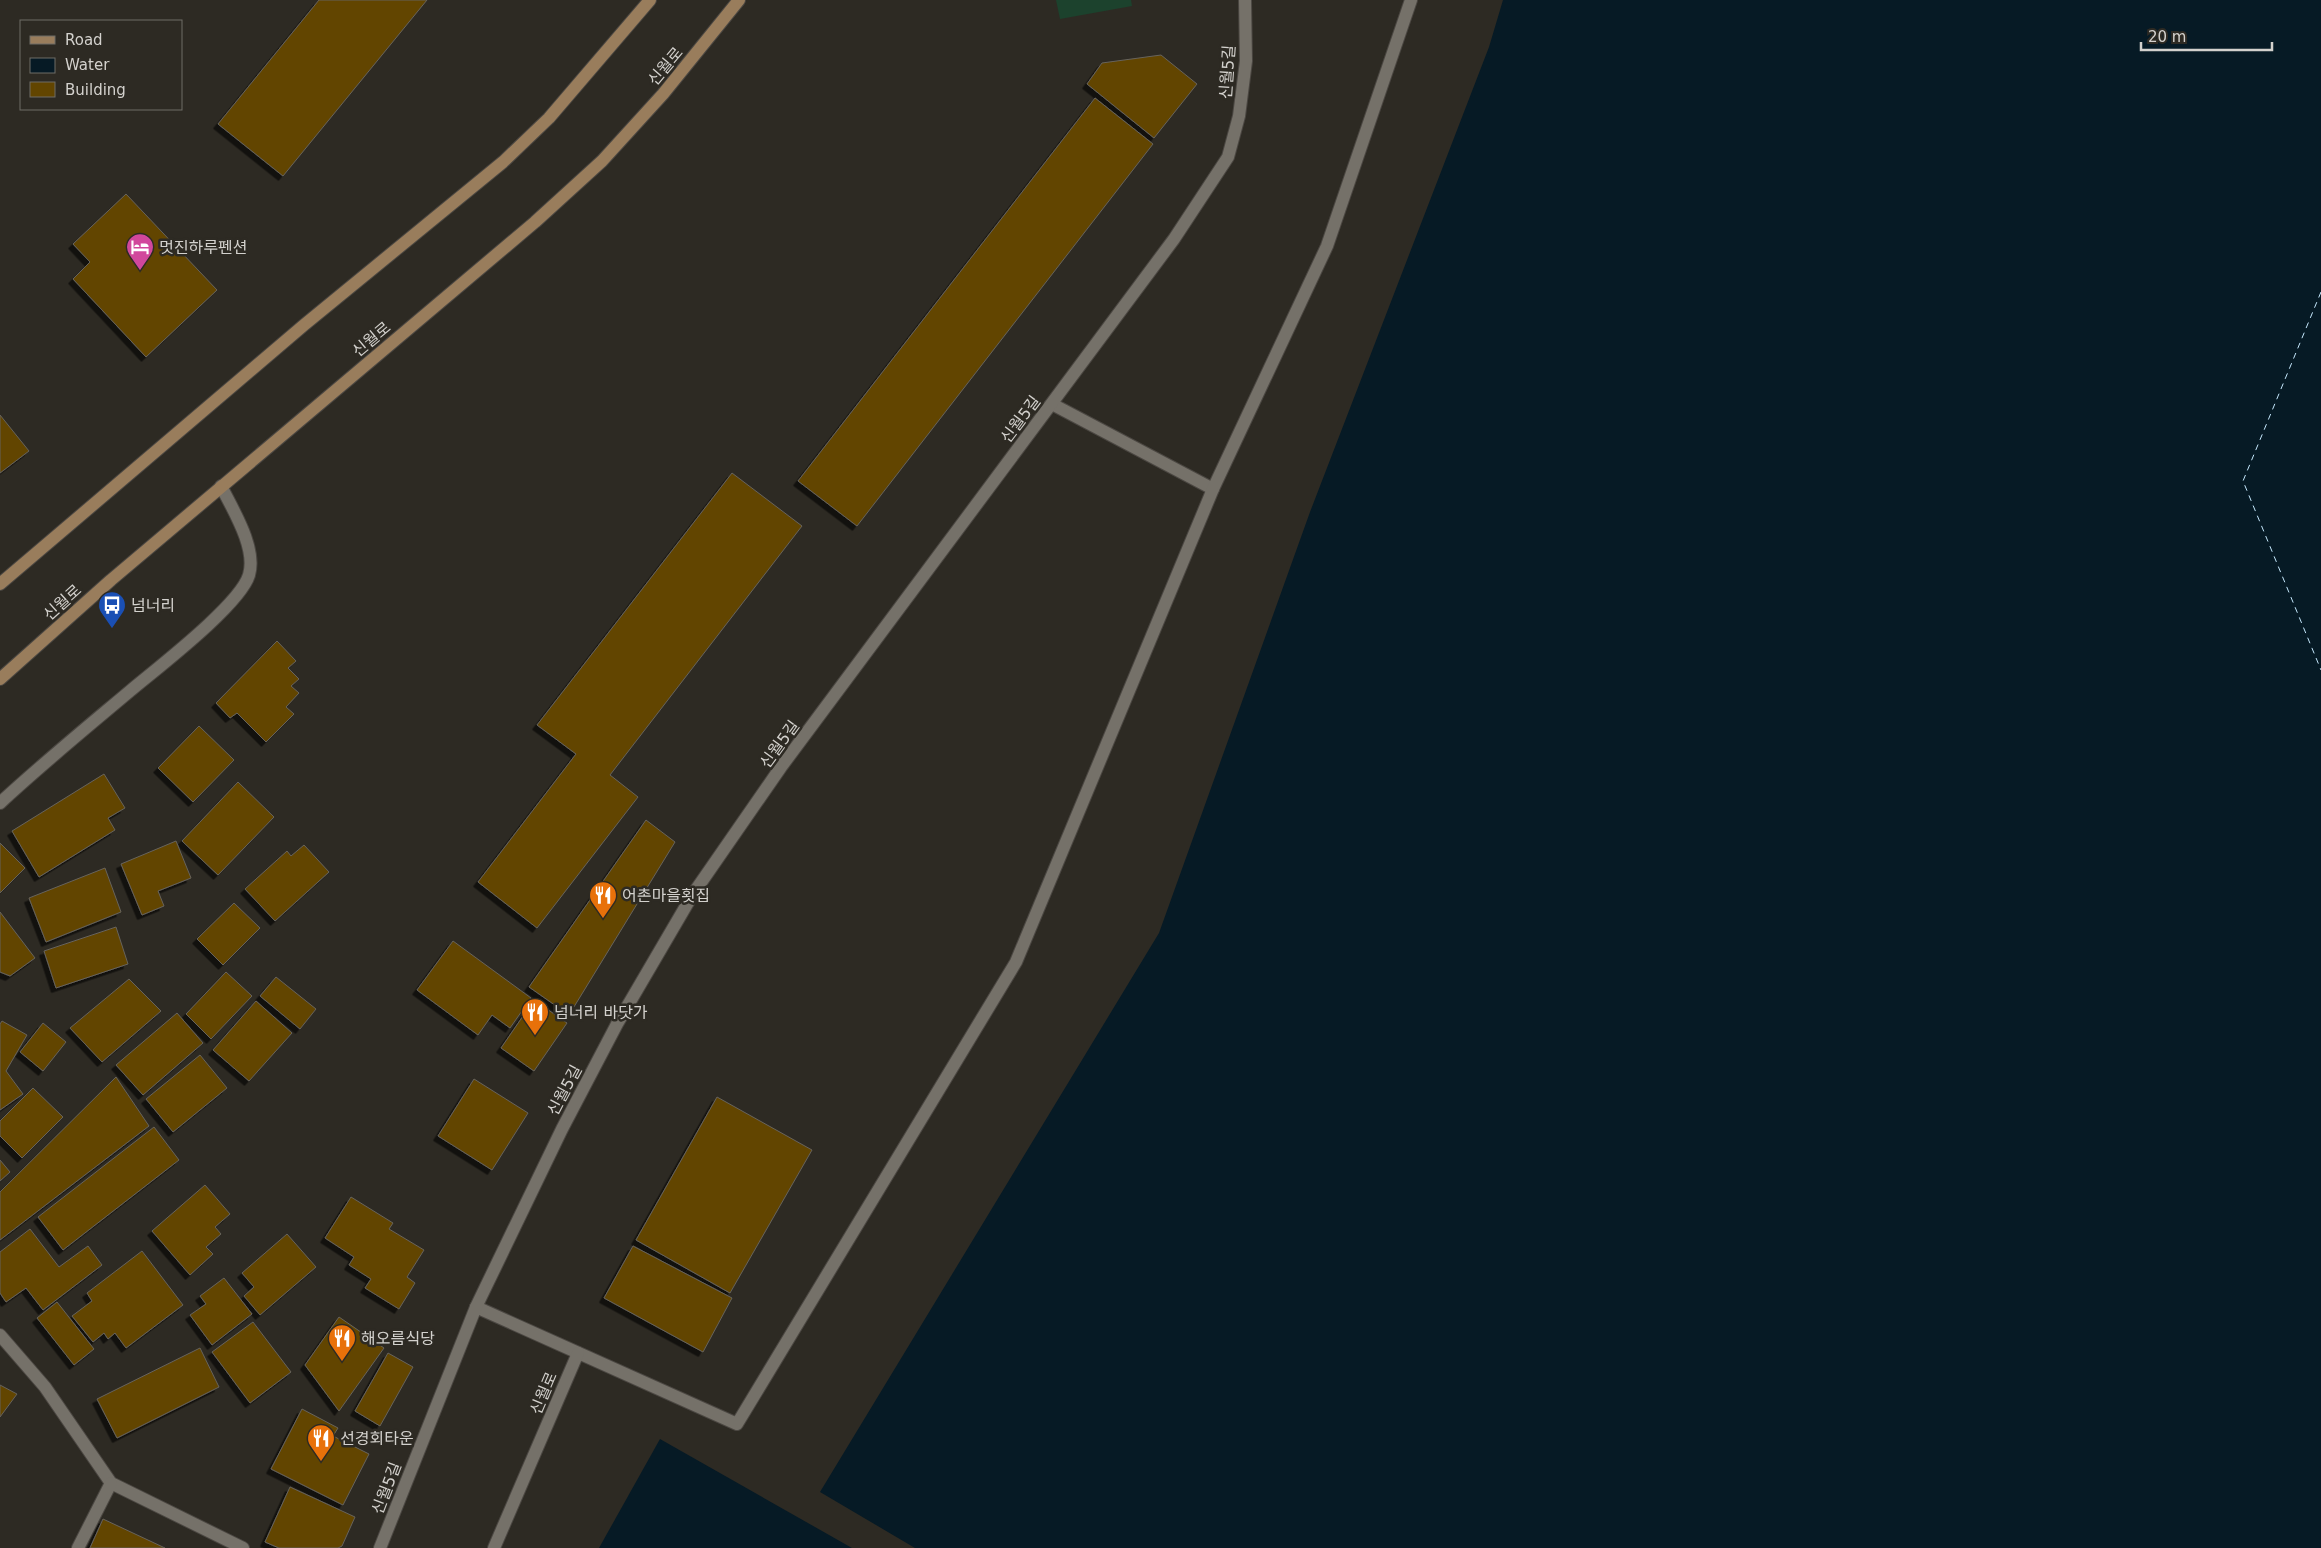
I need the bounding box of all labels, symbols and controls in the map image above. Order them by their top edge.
legend [20,20,182,110]
scale bar [2141,20,2272,52]
text: 20 m [2148,28,2186,46]
text: Road [65,31,103,49]
street label: 신월로 [644,43,687,89]
street label: 신월5길 [1216,44,1239,100]
text: Water [65,56,110,74]
text: Building [65,81,126,99]
hotel icon: 멋진하루펜션 [125,232,155,271]
place label: 멋진하루펜션 [159,238,247,257]
street label: 신월로 [348,318,395,361]
street label: 신월5길 [996,392,1044,447]
street label: 신월로 [40,580,85,624]
bus stop icon: 넘너리 [97,590,127,629]
place label: 넘너리 [131,596,175,615]
street label: 신월5길 [756,717,803,772]
restaurant icon: 어촌마을횟집 [588,880,618,919]
place label: 어촌마을횟집 [622,886,710,905]
restaurant icon: 넘너리 바닷가 [520,997,550,1036]
place label: 넘너리 바닷가 [554,1003,648,1022]
street label: 신월5길 [543,1062,586,1119]
restaurant icon: 해오름식당 [327,1323,357,1362]
place label: 해오름식당 [361,1329,435,1348]
street label: 신월로 [526,1369,561,1417]
restaurant icon: 선경회타운 [306,1423,336,1462]
place label: 선경회타운 [340,1429,414,1448]
street label: 신월5길 [368,1459,405,1517]

